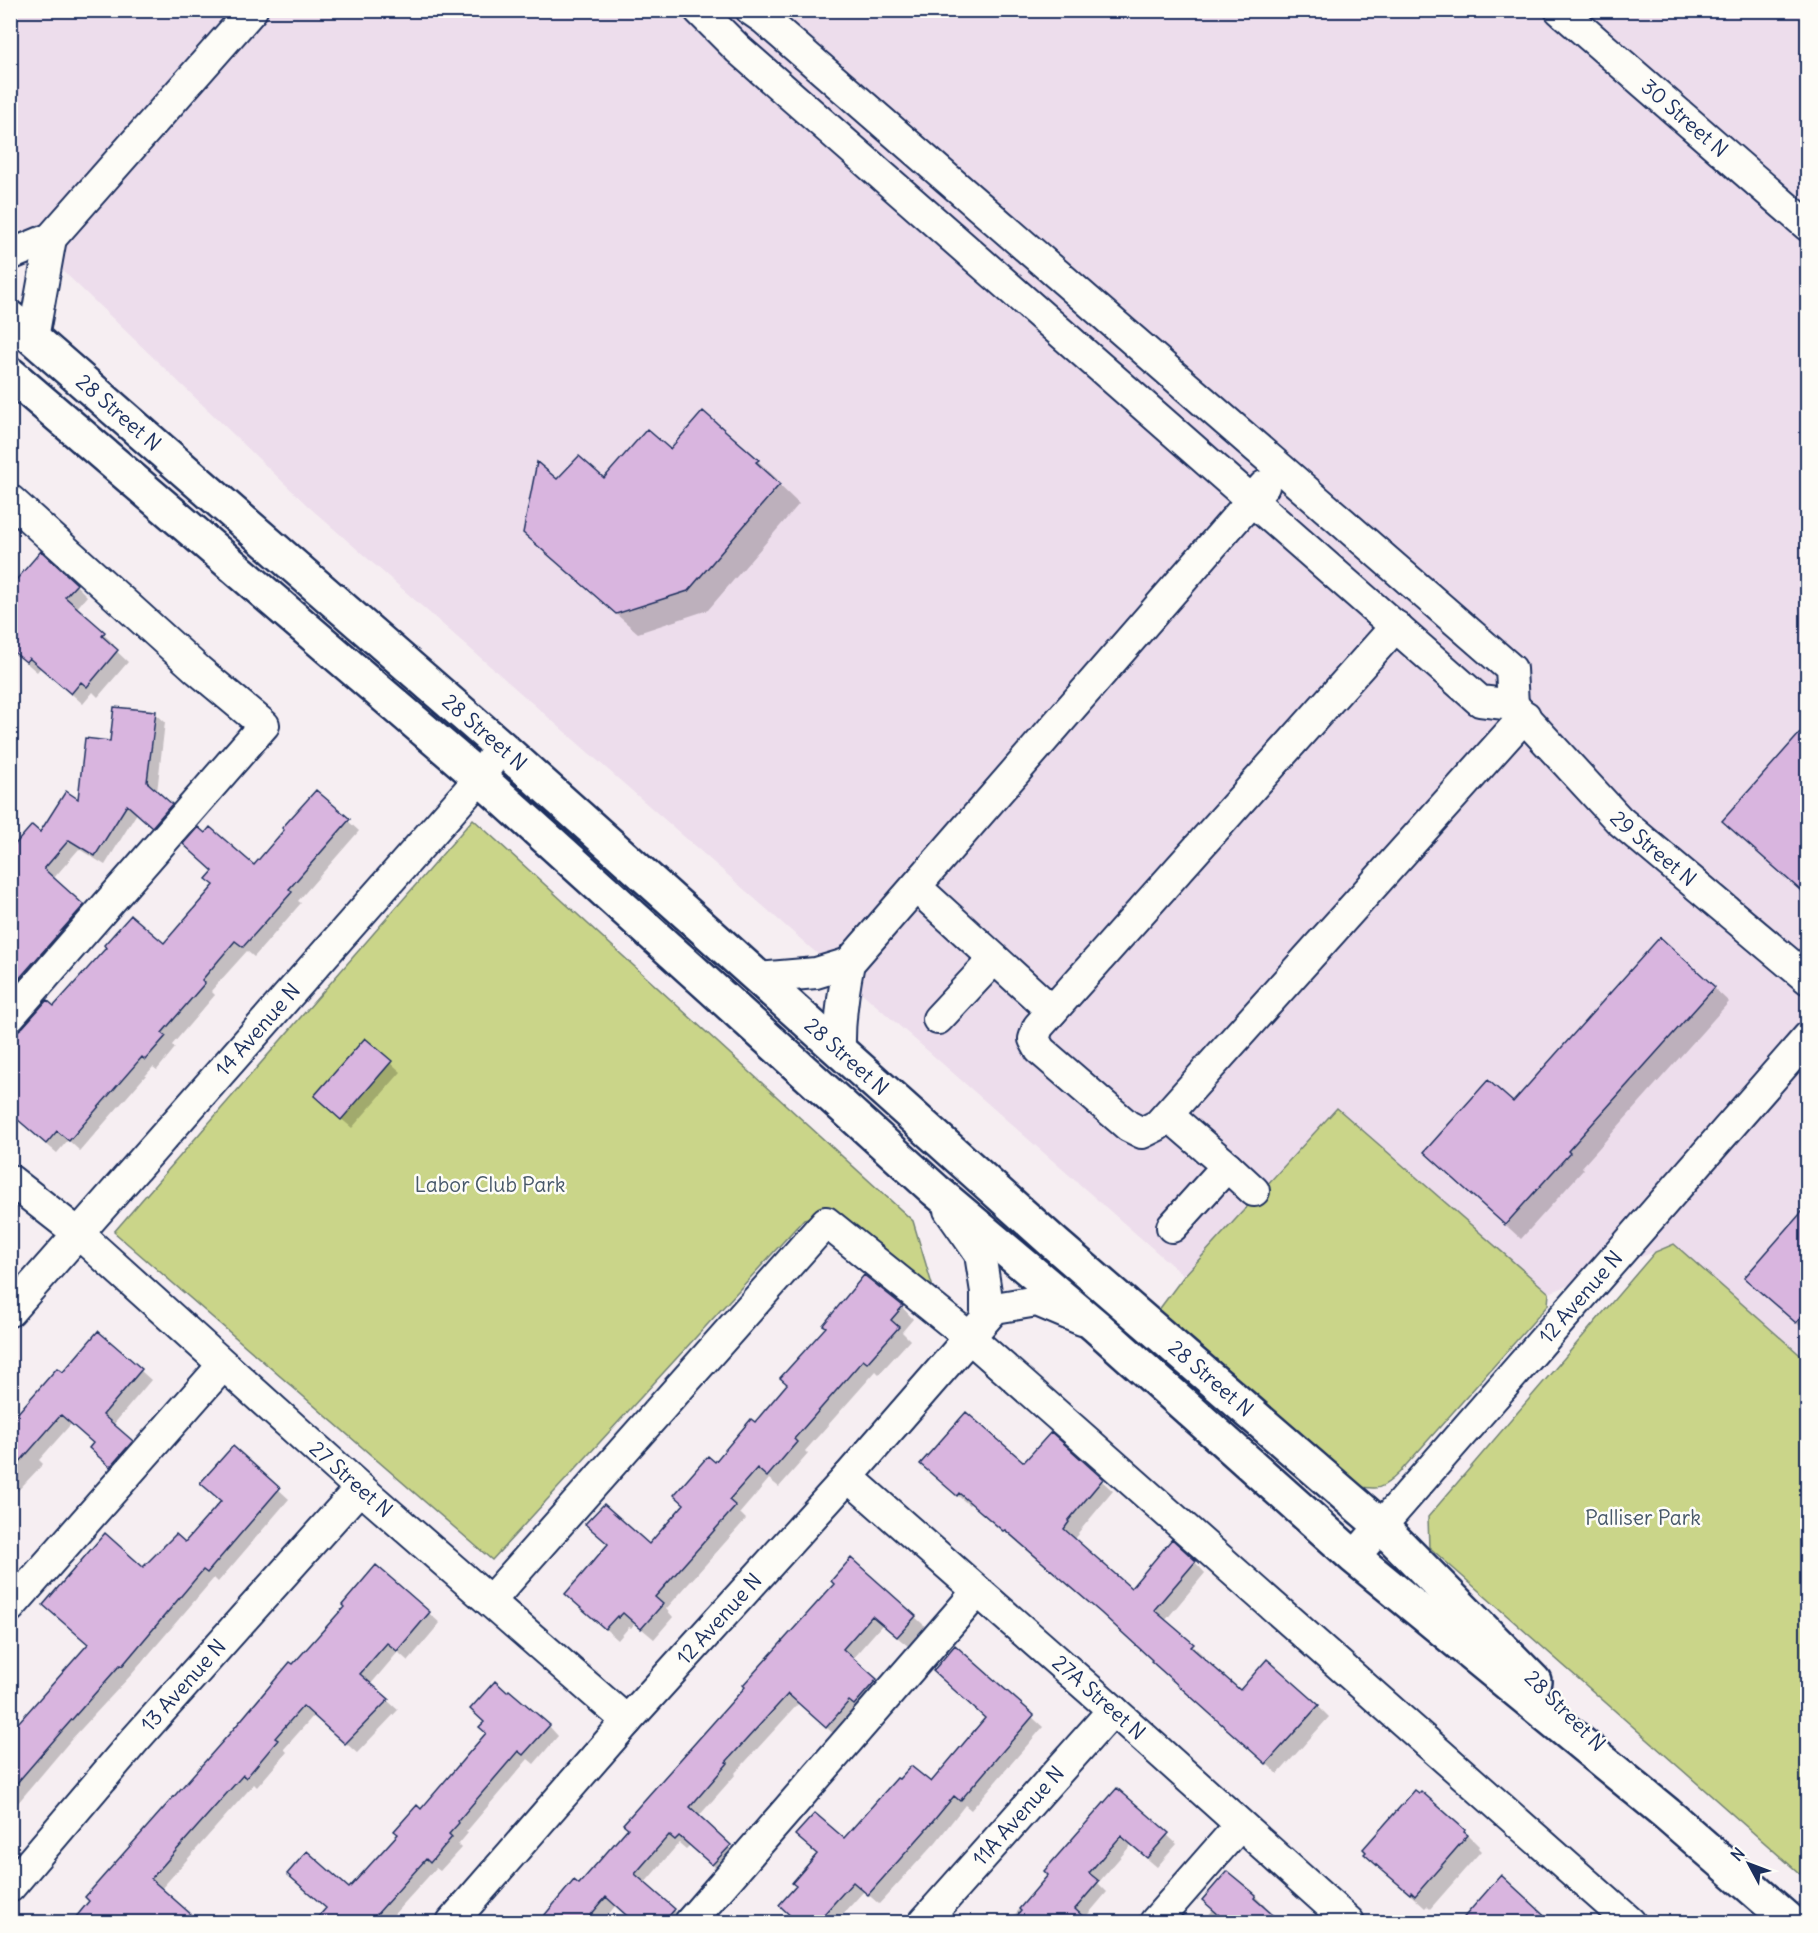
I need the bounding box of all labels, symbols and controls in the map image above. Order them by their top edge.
street label: 30 Street N [1636,73,1734,163]
street label: 28 Street N [71,368,167,457]
street label: 28 Street N [437,688,533,777]
street label: 29 Street N [1604,805,1702,892]
street label: 14 Avenue N [209,977,306,1082]
street label: 28 Street N [799,1012,895,1101]
park label: Labor Club Park [415,1171,566,1198]
street label: 12 Avenue N [1533,1245,1628,1349]
street label: 28 Street N [1163,1334,1259,1422]
street label: 27 Street N [304,1435,398,1523]
park label: Palliser Park [1585,1504,1701,1531]
street label: 12 Avenue N [670,1567,767,1670]
street label: 13 Avenue N [135,1633,232,1737]
street label: 27A Street N [1047,1649,1151,1746]
street label: 28 Street N [1519,1664,1612,1757]
street label: 11A Avenue N [966,1760,1070,1871]
north arrow [1719,1834,1779,1894]
text: N [1727,1843,1749,1865]

